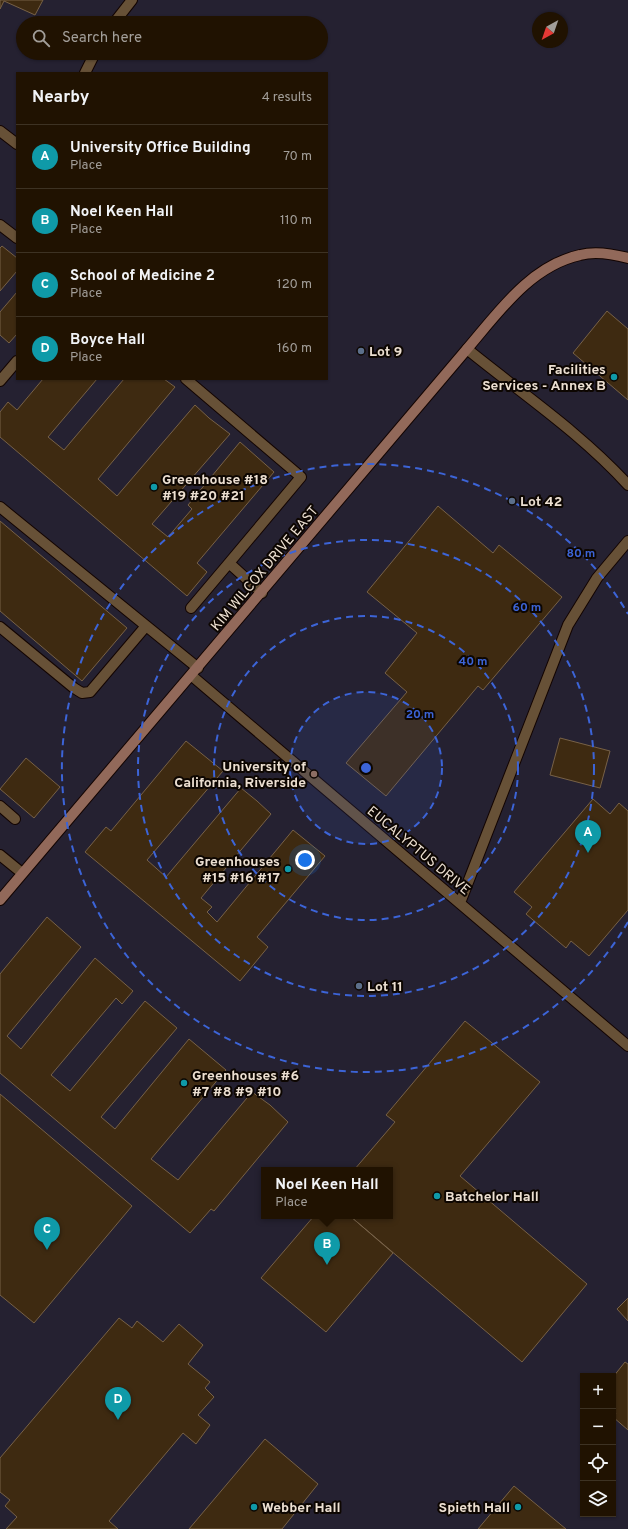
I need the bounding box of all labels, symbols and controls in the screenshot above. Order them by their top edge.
north arrow [532,12,568,48]
search box [16,16,328,60]
icon: search [30,27,52,49]
text: Search here [62,29,142,48]
text: Nearby [32,87,89,109]
text: 4 results [262,90,312,106]
text: University Office Building [70,139,251,158]
text: A [40,149,50,165]
text: 70 m [283,149,312,165]
text: Place [70,158,102,174]
text: Noel Keen Hall [70,203,173,222]
text: B [41,213,49,229]
text: 110 m [280,213,312,229]
text: Place [70,222,102,238]
text: School of Medicine 2 [70,267,215,286]
text: C [41,277,49,293]
text: 120 m [277,277,312,293]
text: Place [70,286,102,302]
text: Boyce Hall [70,331,145,350]
text: D [40,341,50,357]
text: 160 m [277,341,312,357]
place label: Lot 9 [369,344,402,361]
marker: Lot 9 [356,346,366,356]
text: Place [70,350,102,366]
place label: Facilities Services - Annex B [482,362,606,395]
marker: Facilities Services - Annex B [609,372,619,382]
place label: Greenhouse #18 #19 #20 #21 [162,472,268,505]
marker: Greenhouse #18 #19 #20 #21 [149,482,159,492]
place label: Lot 42 [520,494,562,511]
marker: Lot 42 [507,496,517,506]
street label: KIM WILCOX DRIVE EAST [208,503,322,635]
text: 80 m [567,546,595,562]
text: 60 m [513,600,541,616]
text: 40 m [458,654,488,670]
text: 20 m [406,707,434,723]
place label: University of California, Riverside [174,759,306,792]
centre of rings [359,761,373,775]
marker: University of California, Riverside [309,769,319,779]
street label: EUCALYPTUS DRIVE [363,803,473,899]
pin: A [575,820,601,853]
your location [295,850,315,870]
place label: Greenhouses #15 #16 #17 [195,854,280,887]
marker: Greenhouses #15 #16 #17 [283,864,293,874]
place label: Lot 11 [367,979,403,996]
marker: Lot 11 [354,981,364,991]
place label: Greenhouses #6 #7 #8 #9 #10 [192,1068,299,1101]
marker: Greenhouses #6 #7 #8 #9 #10 [179,1078,189,1088]
popup [261,1167,393,1219]
text: Noel Keen Hall [275,1176,379,1195]
place label: Batchelor Hall [445,1189,539,1206]
marker: Batchelor Hall [432,1191,442,1201]
text: Place [275,1195,308,1211]
pin: C [34,1217,60,1250]
pin: B [314,1232,340,1265]
map controls [580,1373,616,1517]
button: + [580,1373,616,1409]
pin: D [105,1387,131,1420]
button: − [580,1409,616,1445]
button: locate [580,1445,616,1481]
button: layers [580,1481,616,1517]
place label: Webber Hall [262,1500,341,1517]
place label: Spieth Hall [439,1500,510,1517]
marker: Webber Hall [249,1502,259,1512]
marker: Spieth Hall [513,1502,523,1512]

